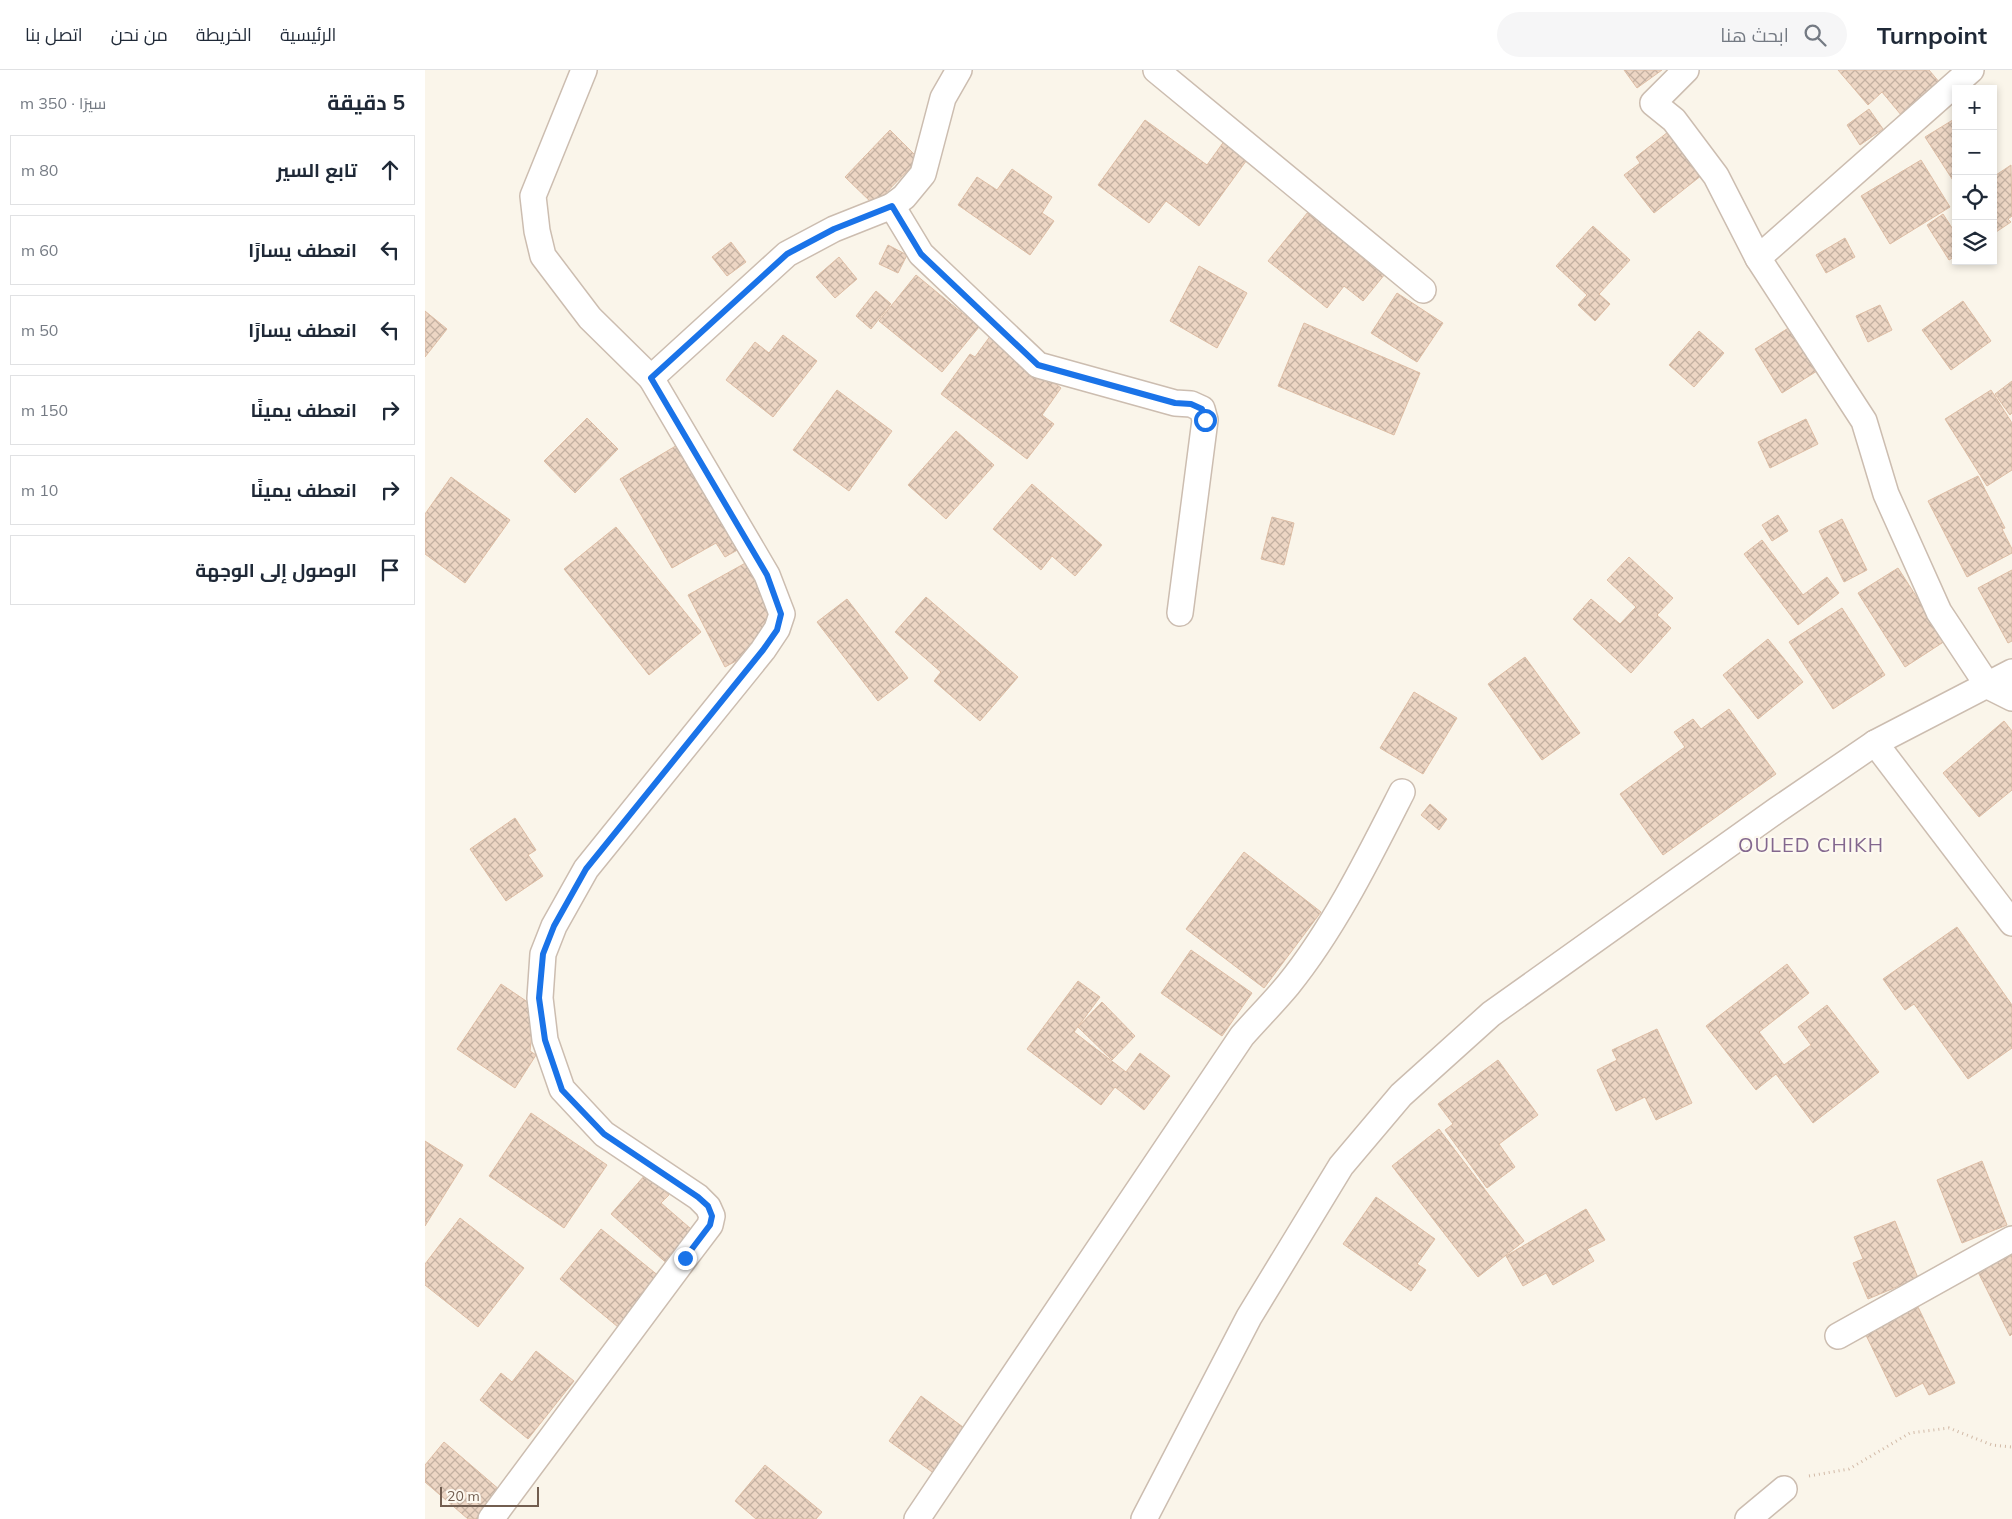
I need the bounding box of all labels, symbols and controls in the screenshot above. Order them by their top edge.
search box [1497,12,1847,57]
text: Turnpoint [1877,20,1987,50]
icon: search [1801,21,1829,49]
text: اتصل بنا [25,23,83,46]
text: من نحن [111,23,168,46]
text: الخريطة [196,23,252,46]
text: الرئيسية [280,23,336,46]
text: ابحث هنا [1720,23,1789,47]
map controls [1952,85,1997,265]
button: + [1952,85,1997,130]
text: 5 دقيقة [327,89,405,115]
text: سيرًا · 350 m [20,93,106,113]
button: − [1952,130,1997,175]
icon: ahead [376,156,404,184]
text: تابع السير [276,158,357,182]
text: 80 m [21,160,58,180]
button: locate [1952,175,1997,220]
button: layers [1952,220,1997,265]
icon: left [376,236,404,264]
text: انعطف يسارًا [248,238,357,262]
text: 60 m [21,240,58,260]
icon: left [376,316,404,344]
text: انعطف يسارًا [248,318,357,342]
text: 50 m [21,320,58,340]
icon: right [376,396,404,424]
text: انعطف يمينًا [251,398,357,422]
text: 150 m [21,400,68,420]
route start [1194,409,1217,432]
icon: right [376,476,404,504]
text: انعطف يمينًا [251,478,357,502]
text: 10 m [21,480,58,500]
icon: arrive [376,556,404,584]
text: الوصول إلى الوجهة [195,558,357,582]
district label: OULED CHIKH [1738,832,1884,857]
route end [674,1247,697,1270]
scale bar [440,1484,539,1507]
text: 20 m [447,1487,480,1505]

